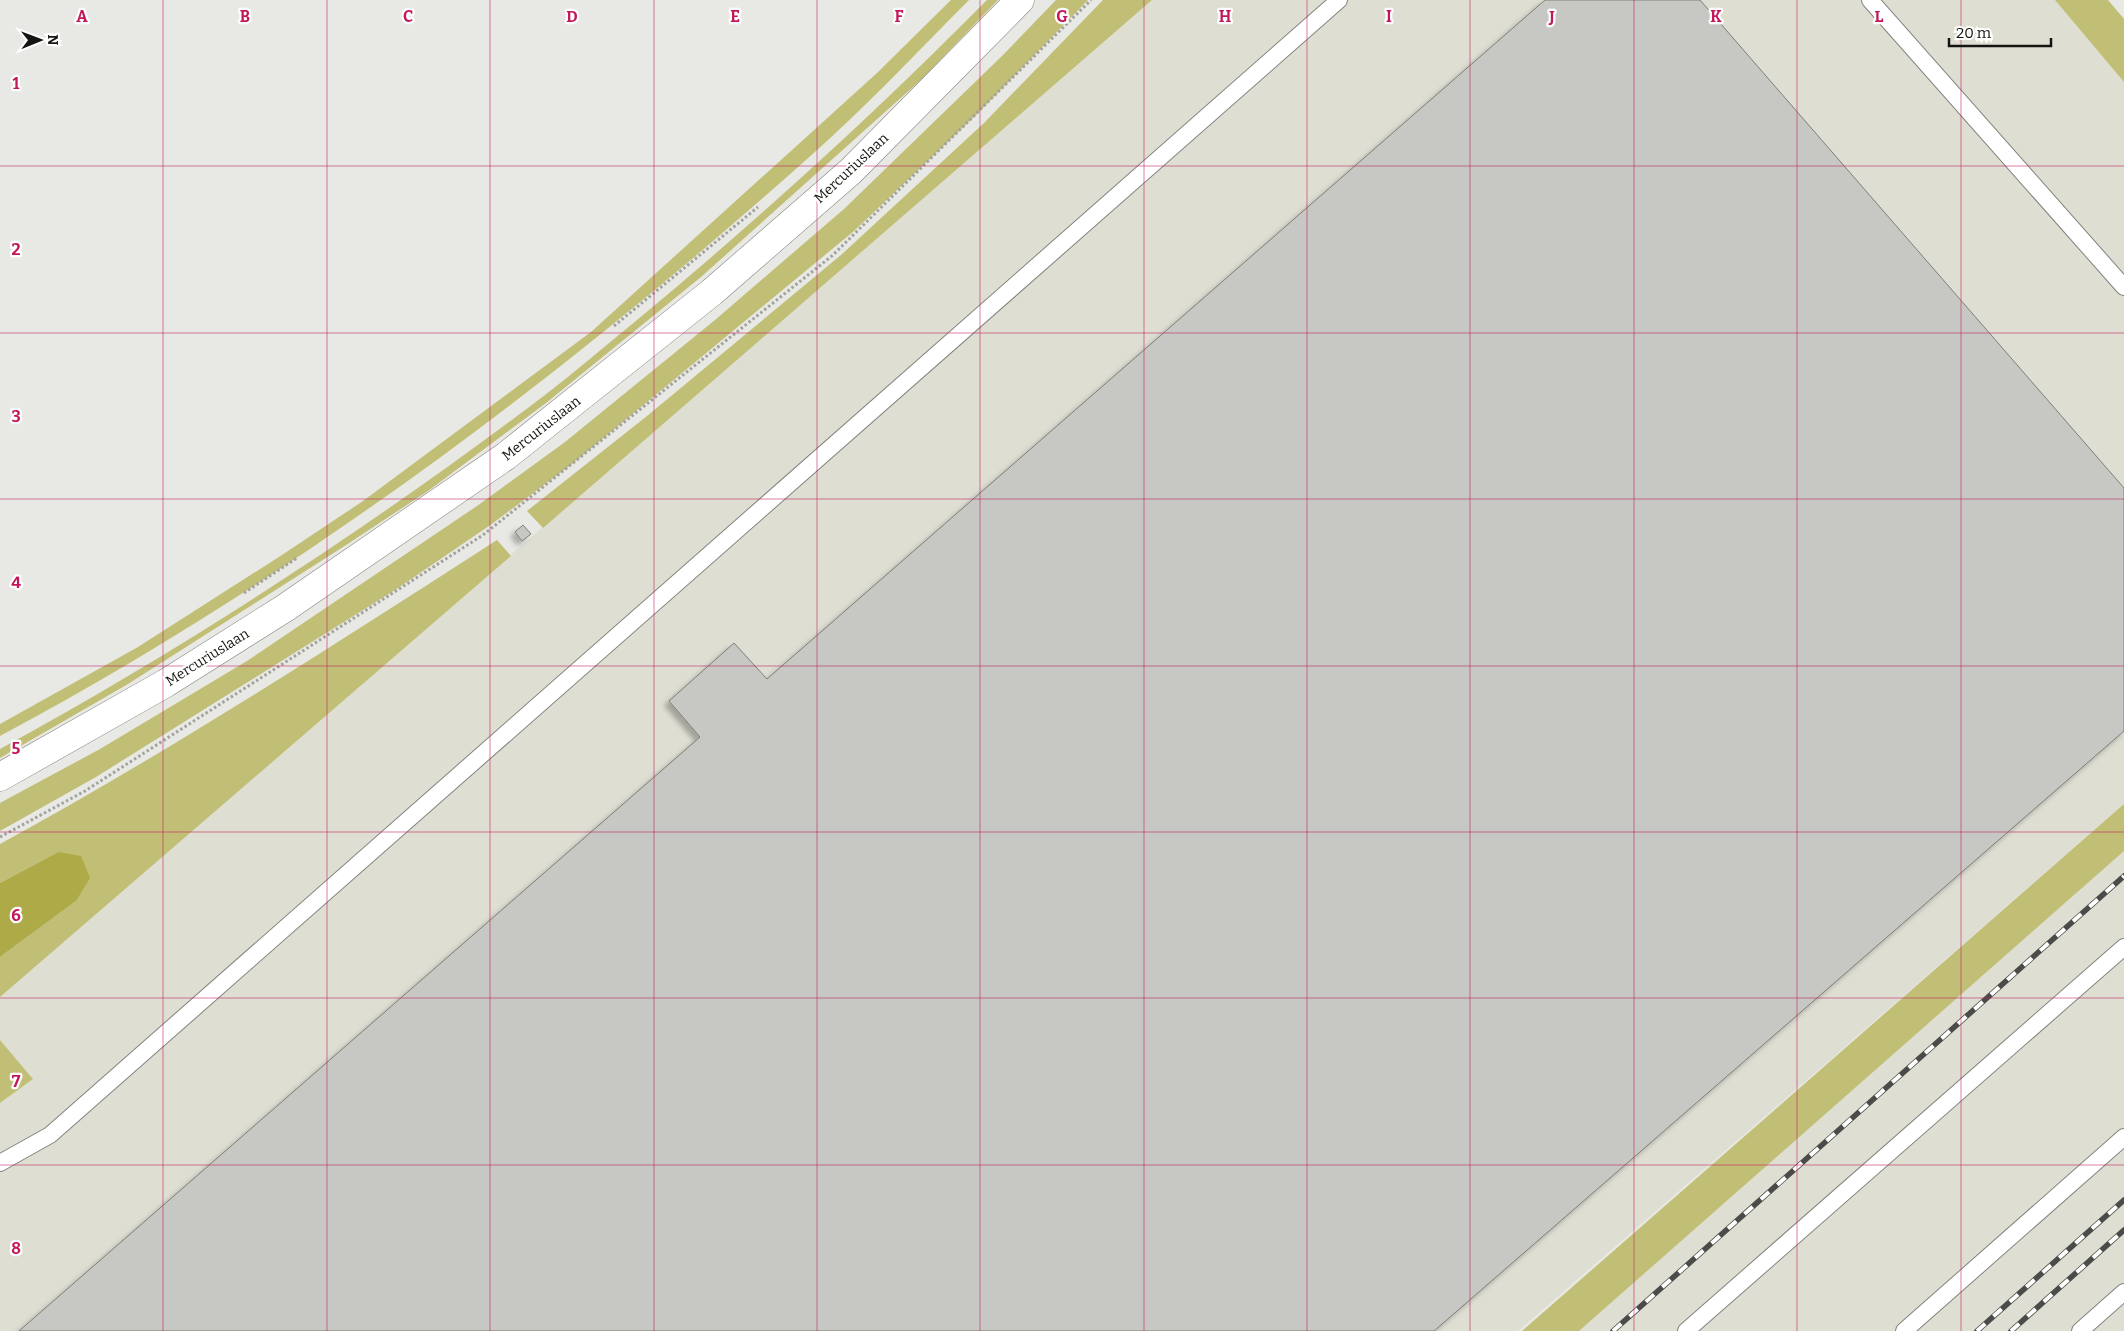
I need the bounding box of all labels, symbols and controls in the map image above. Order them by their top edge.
text: A [76,7,88,26]
text: B [240,7,250,26]
text: C [403,7,413,26]
text: D [566,7,578,26]
text: E [730,7,740,26]
text: F [895,7,904,26]
text: G [1056,7,1068,26]
text: H [1219,7,1232,26]
text: I [1386,7,1392,26]
text: J [1548,7,1555,26]
text: K [1710,7,1722,26]
text: L [1875,7,1884,26]
north arrow [15,15,65,65]
scale bar [1949,15,2052,47]
text: 20 m [1956,24,1992,42]
text: N [44,34,61,46]
text: 1 [13,74,20,93]
street label: Mercuriuslaan [811,130,892,207]
text: 2 [11,240,21,259]
street label: Mercuriuslaan [499,392,584,464]
text: 3 [11,407,21,426]
text: 4 [11,573,21,592]
street label: Mercuriuslaan [162,625,252,690]
text: 5 [12,739,21,758]
text: 6 [11,906,21,925]
text: 7 [12,1072,21,1091]
text: 8 [11,1239,21,1258]

